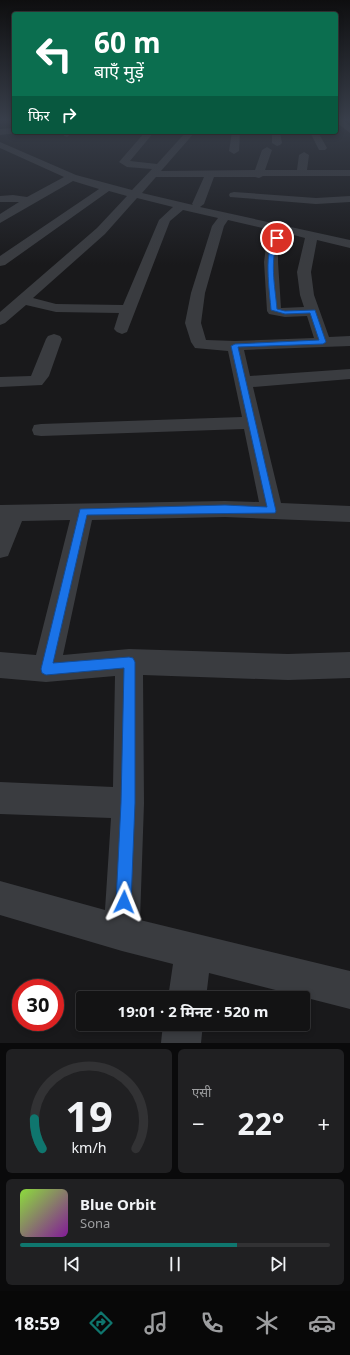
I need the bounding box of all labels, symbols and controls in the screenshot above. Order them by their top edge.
text: 60 m [94,23,161,61]
icon: left [28,28,80,80]
text: बाएँ मुड़ें [94,59,144,83]
icon: right [58,104,80,126]
text: फिर [28,105,50,125]
pin [260,221,294,255]
icon: arrive [266,227,288,249]
position arrow [103,881,145,923]
speed limit sign: 30 [12,979,64,1031]
text: 19:01 · 2 मिनट · 520 m [118,1001,268,1021]
text: एसी [192,1083,211,1101]
text: 19 [65,1088,113,1144]
text: 22° [237,1103,285,1144]
text: − [192,1108,205,1138]
text: + [317,1108,330,1138]
text: km/h [71,1138,107,1157]
text: Blue Orbit [80,1194,156,1214]
text: Sona [80,1214,110,1232]
icon: previous [61,1253,83,1275]
icon: pause [164,1253,186,1275]
icon: next [267,1253,289,1275]
icon: directions [87,1309,115,1337]
icon: music [142,1309,170,1337]
icon: phone [198,1309,226,1337]
icon: climate [253,1309,281,1337]
icon: car [308,1309,336,1337]
text: 18:59 [14,1311,60,1335]

